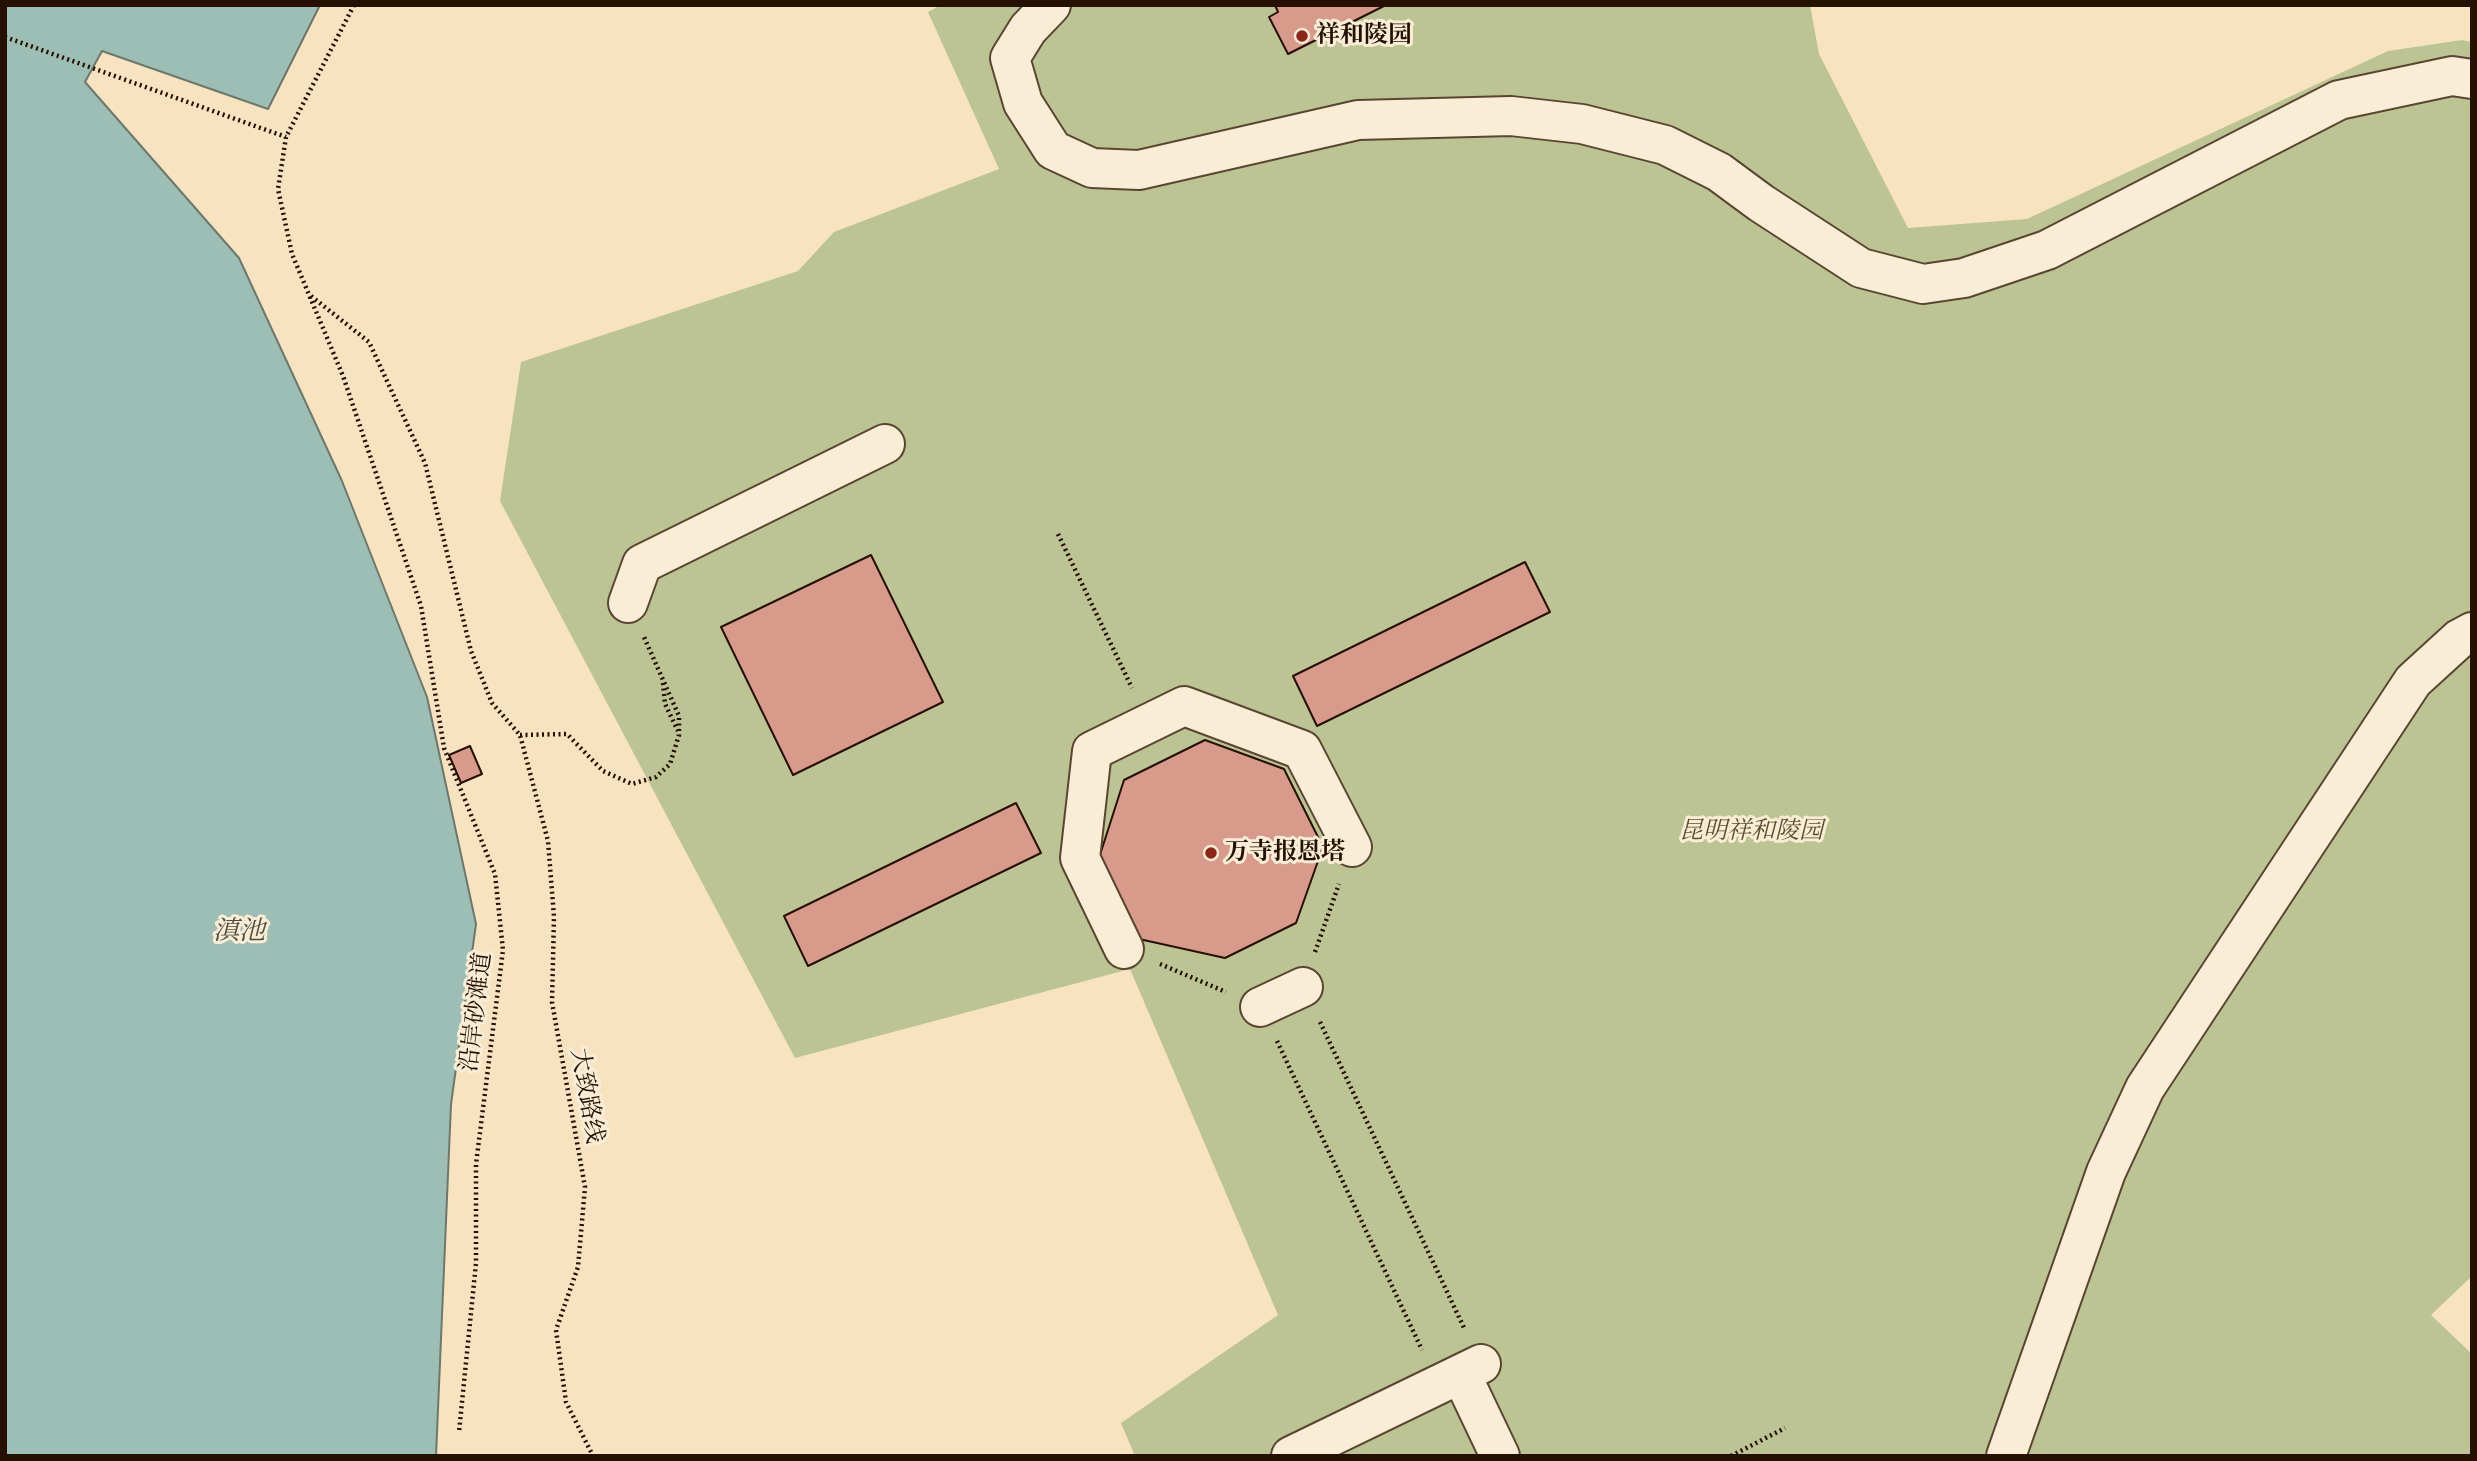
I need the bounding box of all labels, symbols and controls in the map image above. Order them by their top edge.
place label: 祥和陵园 [1316,22,1412,50]
marker: 祥和陵园 [1294,28,1310,44]
park label: 昆明祥和陵园 [1679,818,1823,846]
place label: 万寺报恩塔 [1225,839,1345,867]
marker: 万寺报恩塔 [1203,845,1219,861]
water label: 滇池 [213,917,265,949]
street label: 沿岸砂滩道 [455,951,499,1073]
street label: 大致路线 [563,1046,609,1146]

